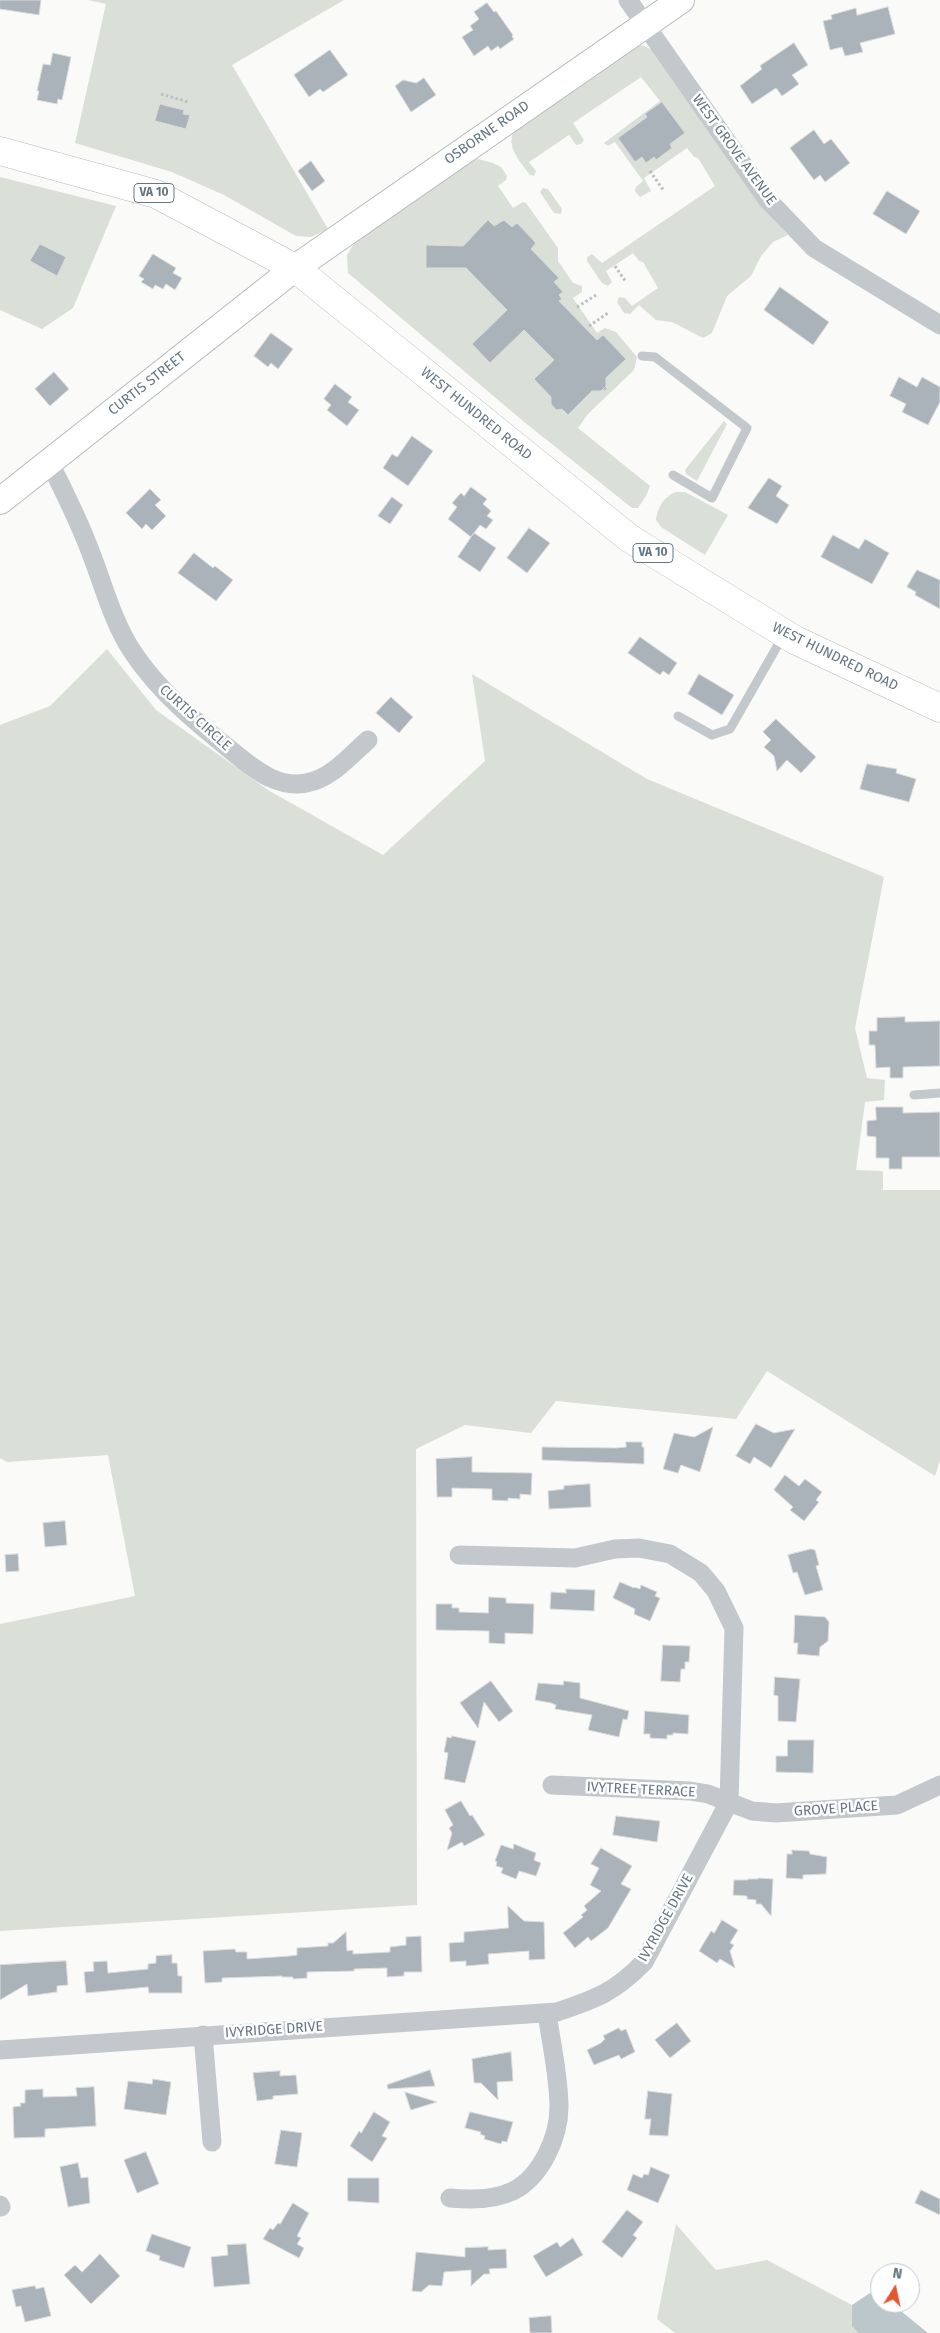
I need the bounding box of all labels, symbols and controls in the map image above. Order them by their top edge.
street label: WEST GROVE AVENUE [688,92,780,208]
street label: OSBORNE ROAD [441,98,533,168]
road number: VA 10 [134,184,174,202]
street label: CURTIS STREET [105,349,189,419]
street label: WEST HUNDRED ROAD [417,364,535,464]
road number: VA 10 [633,544,673,562]
street label: WEST HUNDRED ROAD [769,619,901,695]
street label: CURTIS CIRCLE [156,681,234,755]
street label: IVYTREE TERRACE [586,1779,696,1801]
street label: GROVE PLACE [793,1798,879,1820]
street label: IVYRIDGE DRIVE [635,1871,697,1965]
street label: IVYRIDGE DRIVE [224,2018,324,2042]
north arrow [870,2263,920,2313]
text: N [891,2265,904,2283]

